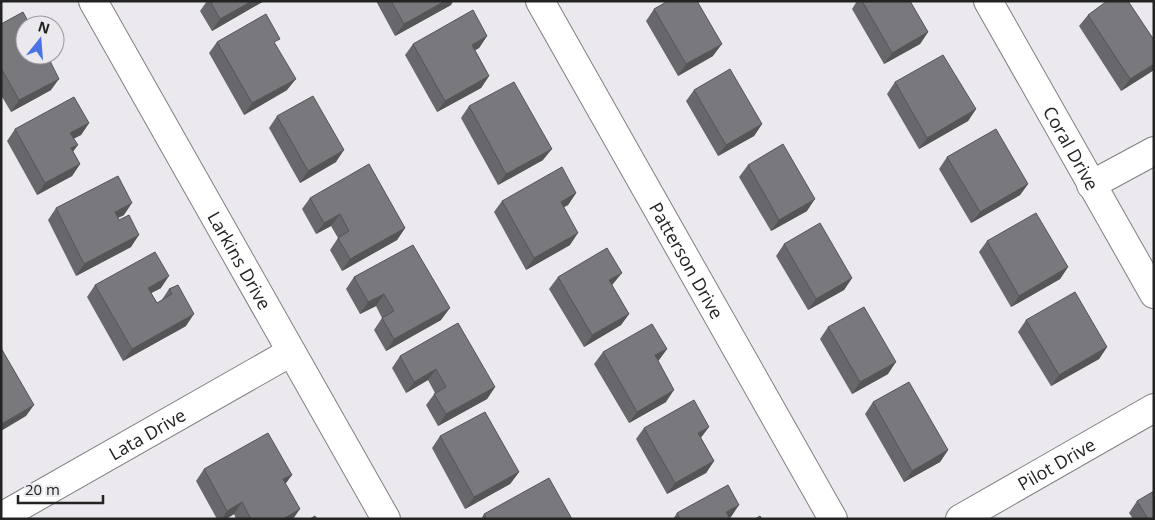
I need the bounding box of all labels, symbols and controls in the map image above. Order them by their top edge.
north arrow [15,15,65,65]
text: N [36,16,52,38]
street label: Coral Drive [1038,102,1105,194]
street label: Patterson Drive [644,198,729,323]
street label: Larkins Drive [202,207,277,314]
street label: Lata Drive [104,403,190,465]
street label: Pilot Drive [1013,432,1100,496]
scale bar [18,472,102,504]
text: 20 m [25,479,60,499]

